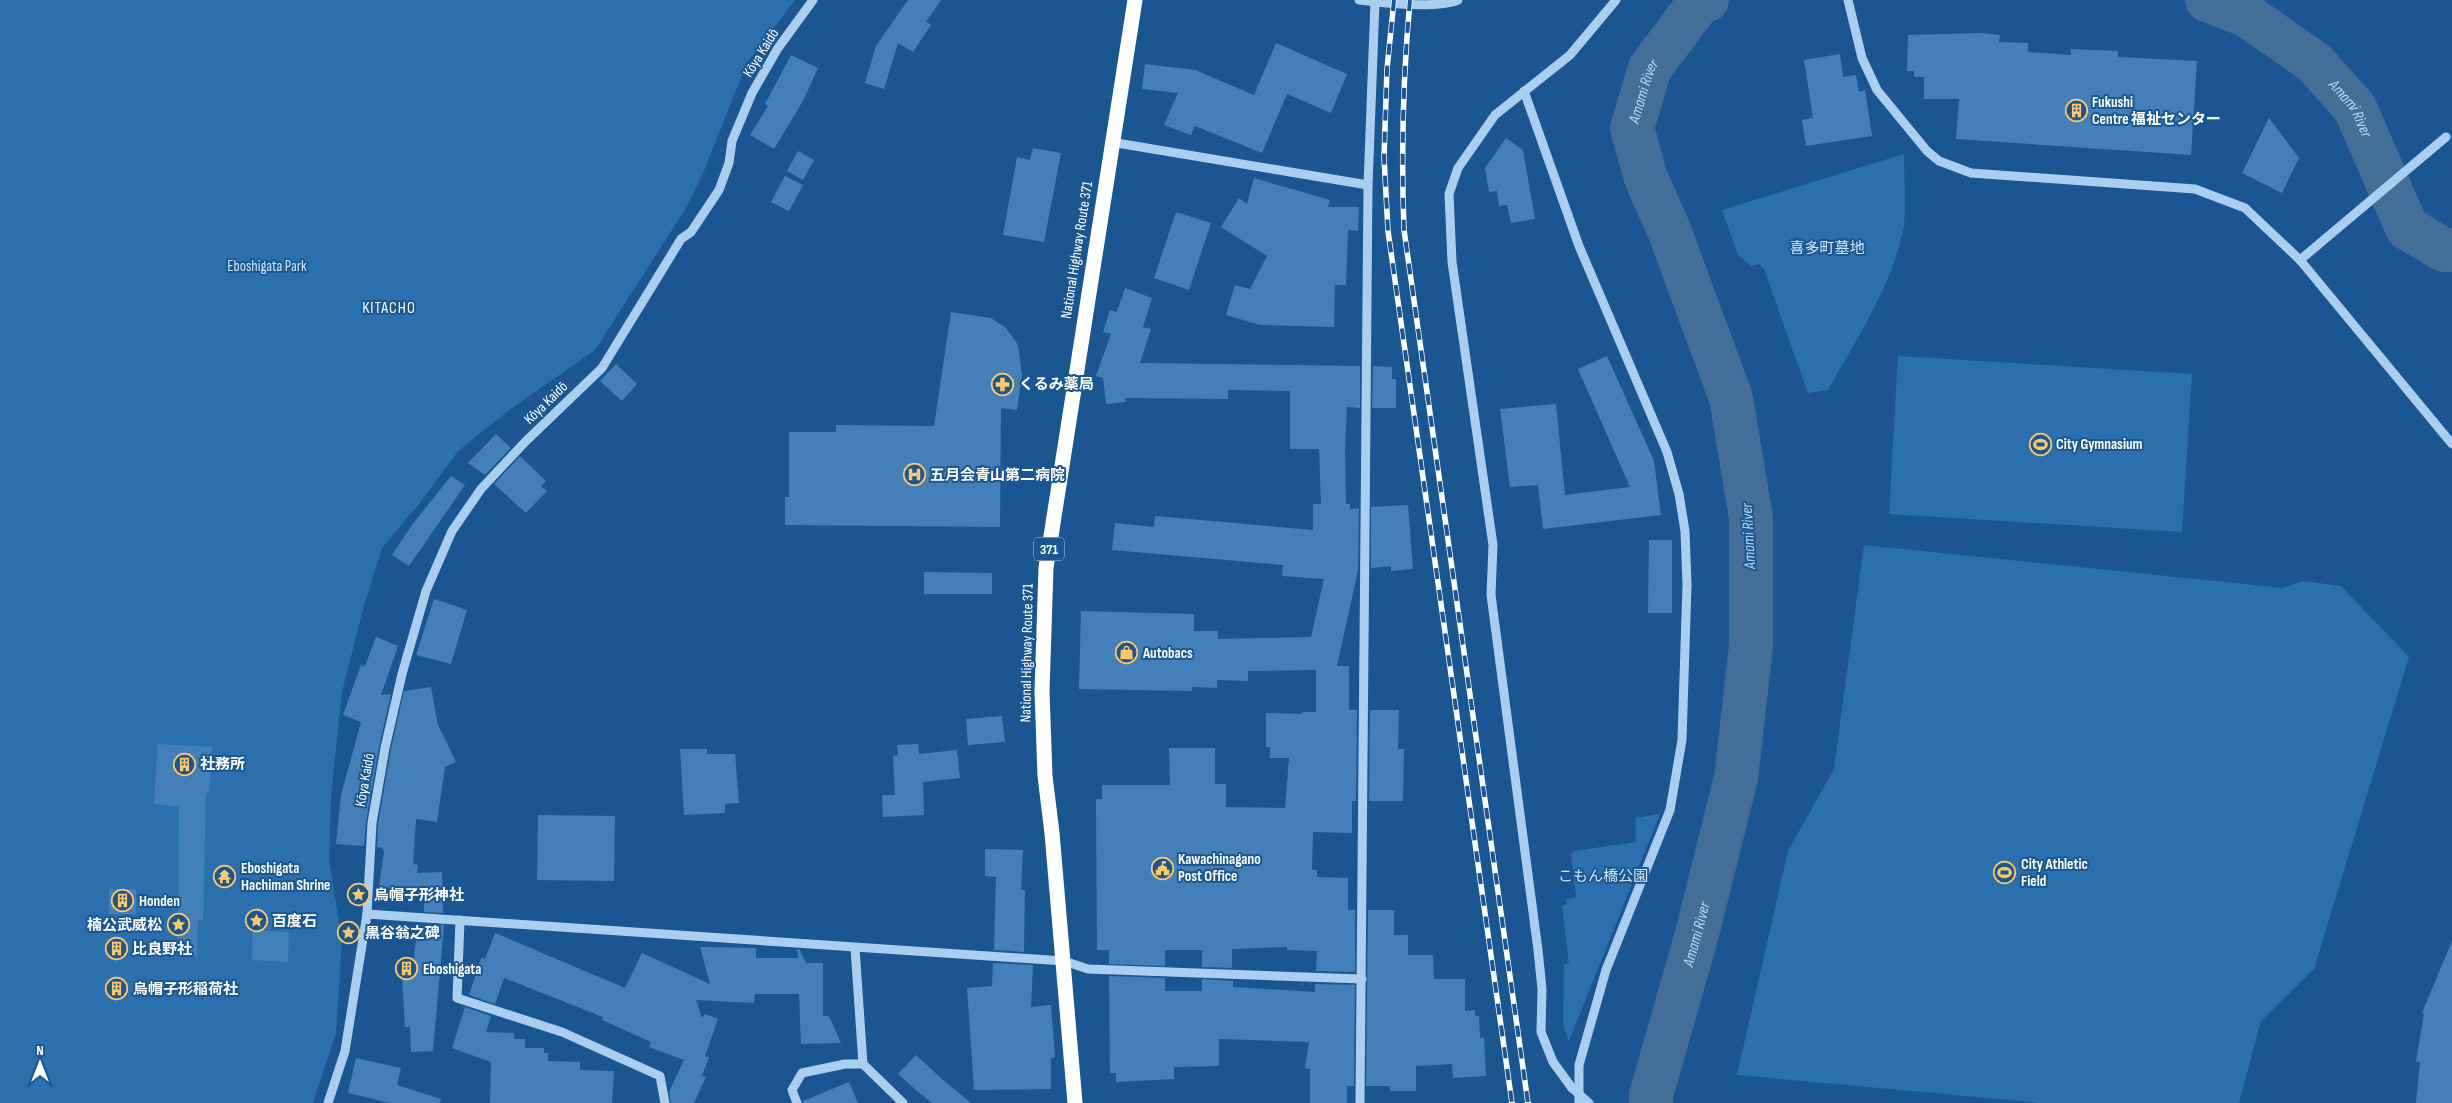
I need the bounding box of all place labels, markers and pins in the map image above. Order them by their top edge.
place label: Fukushi Centre 福祉センター [2092,93,2221,129]
building icon: Fukushi Centre 福祉センター [2064,99,2088,123]
pharmacy icon: くるみ薬局 [991,372,1015,396]
place label: くるみ薬局 [1019,375,1094,394]
sports icon: City Gymnasium [2028,432,2052,456]
place label: City Gymnasium [2056,435,2142,454]
hospital icon: 五月会青山第二病院 [902,463,926,487]
place label: 五月会青山第二病院 [930,466,1065,485]
shop icon: Autobacs [1115,641,1139,665]
place label: Autobacs [1142,644,1193,663]
building icon: 社務所 [172,752,196,776]
place label: 社務所 [200,755,245,774]
place label: Kawachinagano Post Office [1178,850,1261,886]
place label: City Athletic Field [2021,855,2088,891]
public building icon: Kawachinagano Post Office [1150,856,1174,880]
place label: Eboshigata Hachiman Shrine [241,859,330,895]
sports icon: City Athletic Field [1993,861,2017,885]
temple icon: Eboshigata Hachiman Shrine [213,865,237,889]
place icon: 烏帽子形神社 [346,883,370,907]
place label: 烏帽子形神社 [374,886,464,905]
building icon: Honden [111,889,135,913]
place label: Honden [139,892,180,911]
place icon: 百度石 [244,909,268,933]
place label: 百度石 [272,912,317,931]
place icon: 楠公武威松 [166,913,190,937]
place label: 楠公武威松 [87,916,162,935]
place icon: 黒谷翁之碑 [337,921,361,945]
place label: 黒谷翁之碑 [365,924,440,943]
building icon: 比良野社 [104,937,128,961]
place label: 比良野社 [132,940,192,959]
building icon: Eboshigata [395,957,419,981]
place label: Eboshigata [423,960,481,979]
building icon: 烏帽子形稲荷社 [105,977,129,1001]
place label: 烏帽子形稲荷社 [133,980,238,999]

